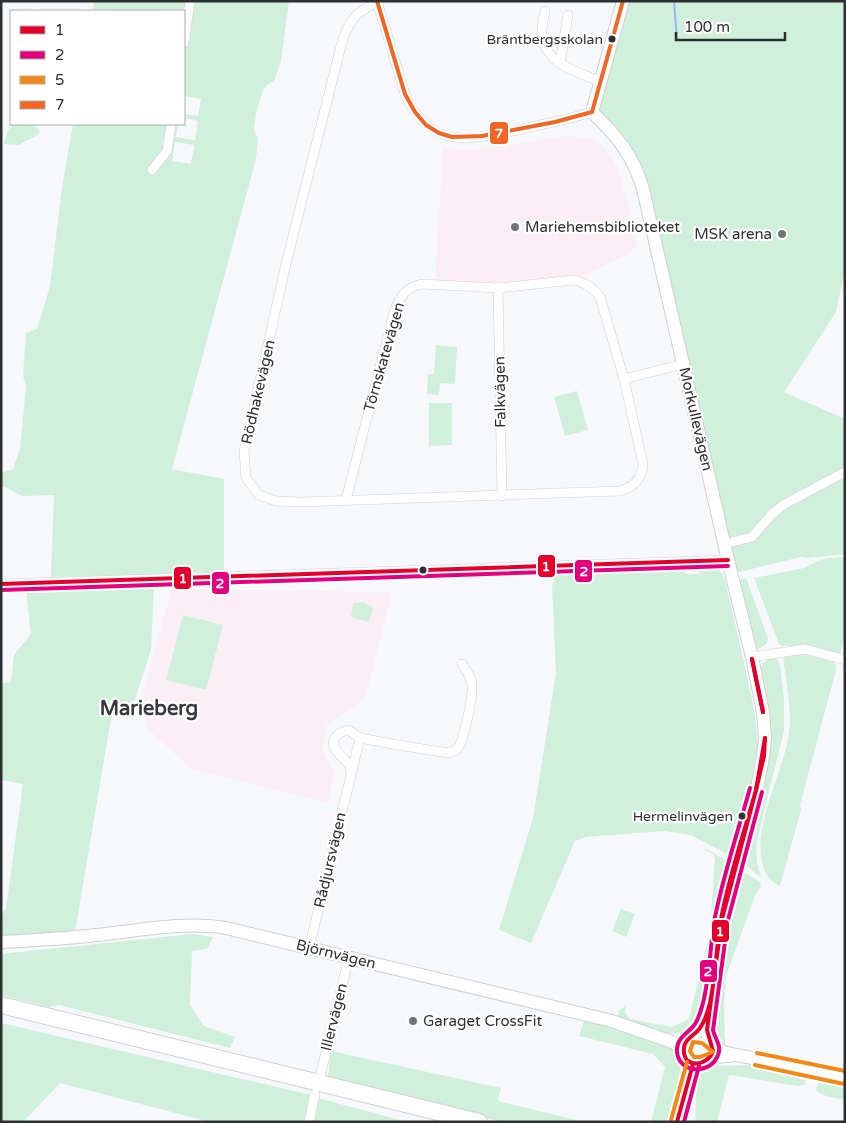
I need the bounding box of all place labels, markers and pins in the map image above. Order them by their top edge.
place label: Bräntbergsskolan [486,31,603,48]
marker: Bräntbergsskolan [607,34,617,44]
place label: Mariehemsbiblioteket [525,218,680,236]
marker: Mariehemsbiblioteket [509,221,521,233]
place label: MSK arena [694,225,772,243]
marker: MSK arena [776,228,788,240]
unlabelled marker [418,565,428,575]
place label: Hermelinvägen [633,808,733,825]
marker: Hermelinvägen [737,811,747,821]
place label: Garaget CrossFit [423,1012,542,1030]
marker: Garaget CrossFit [407,1015,419,1027]

